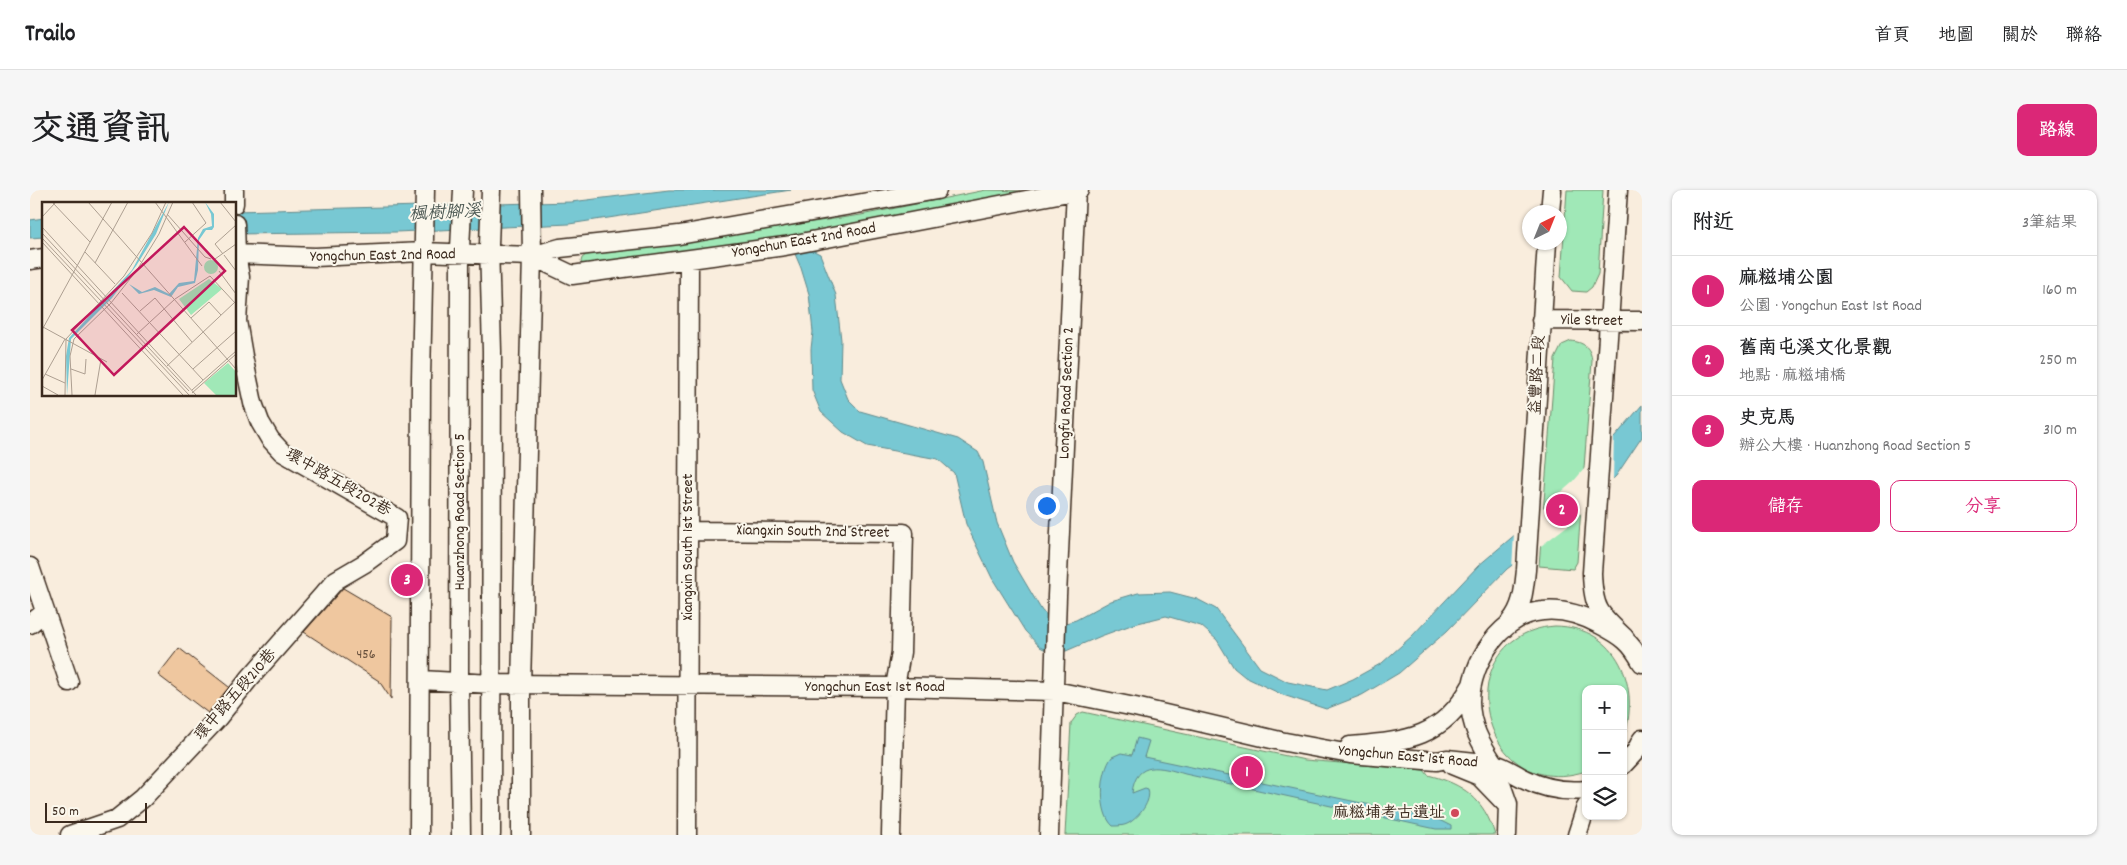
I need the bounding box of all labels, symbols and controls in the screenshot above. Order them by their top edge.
text: Trailo [25,18,76,52]
text: 首頁 [1874,24,1910,49]
text: 地圖 [1938,24,1974,49]
text: 關於 [2002,24,2038,49]
text: 聯絡 [2066,24,2102,49]
button: 路線 [2017,104,2097,156]
text: 交通資訊 [30,107,170,157]
water label: 楓樹腳溪 [408,200,483,228]
inset map [42,202,236,396]
north arrow [1522,205,1567,250]
text: 附近 [1692,209,1734,239]
text: 3筆結果 [2022,212,2077,235]
street label: Yongchun East 2nd Road [730,217,878,265]
street label: Yongchun East 2nd Road [310,243,456,269]
text: 麻糍埔公園 [1739,266,1834,293]
text: 1 [1706,279,1710,302]
text: 160 m [2042,279,2077,302]
text: 公園 · Yongchun East 1st Road [1739,295,1922,318]
street label: Yile Street [1561,309,1623,333]
street label: Longfu Road Section 2 [1053,326,1081,460]
street label: 益豐路二段 [1524,334,1552,416]
text: 舊南屯溪文化景觀 [1739,336,1891,363]
text: 2 [1705,349,1712,372]
text: 250 m [2039,349,2077,372]
text: 地點 · 麻糍埔橋 [1739,365,1846,388]
text: 史克馬 [1739,406,1796,433]
text: 3 [1704,419,1712,442]
text: 310 m [2043,419,2077,442]
street label: Huanzhong Road Section 5 [449,433,472,591]
text: 辦公大樓 · Huanzhong Road Section 5 [1739,435,1971,458]
street label: 環中路五段202巷 [281,443,395,523]
street label: Xiangxin South 1st Street [677,473,700,621]
button: 儲存 [1692,480,1880,532]
button: 分享 [1890,480,2077,532]
pin: 2 [1546,491,1578,529]
your location [1034,493,1060,519]
street label: Xiangxin South 2nd Street [736,519,890,545]
pin: 3 [391,561,423,599]
street label: 環中路五段210巷 [190,644,282,746]
house number: 456 [356,645,376,665]
street label: Yongchun East 1st Road [805,676,945,699]
map controls [1582,685,1627,820]
button: + [1582,685,1627,730]
button: − [1582,730,1627,775]
street label: Yongchun East 1st Road [1337,739,1479,775]
pin: 1 [1231,753,1263,791]
button: layers [1582,775,1627,820]
scale bar [45,800,148,823]
text: 50 m [52,802,79,822]
place label: 麻糍埔考古遺址 [1333,802,1445,825]
marker: 麻糍埔考古遺址 [1449,807,1461,819]

